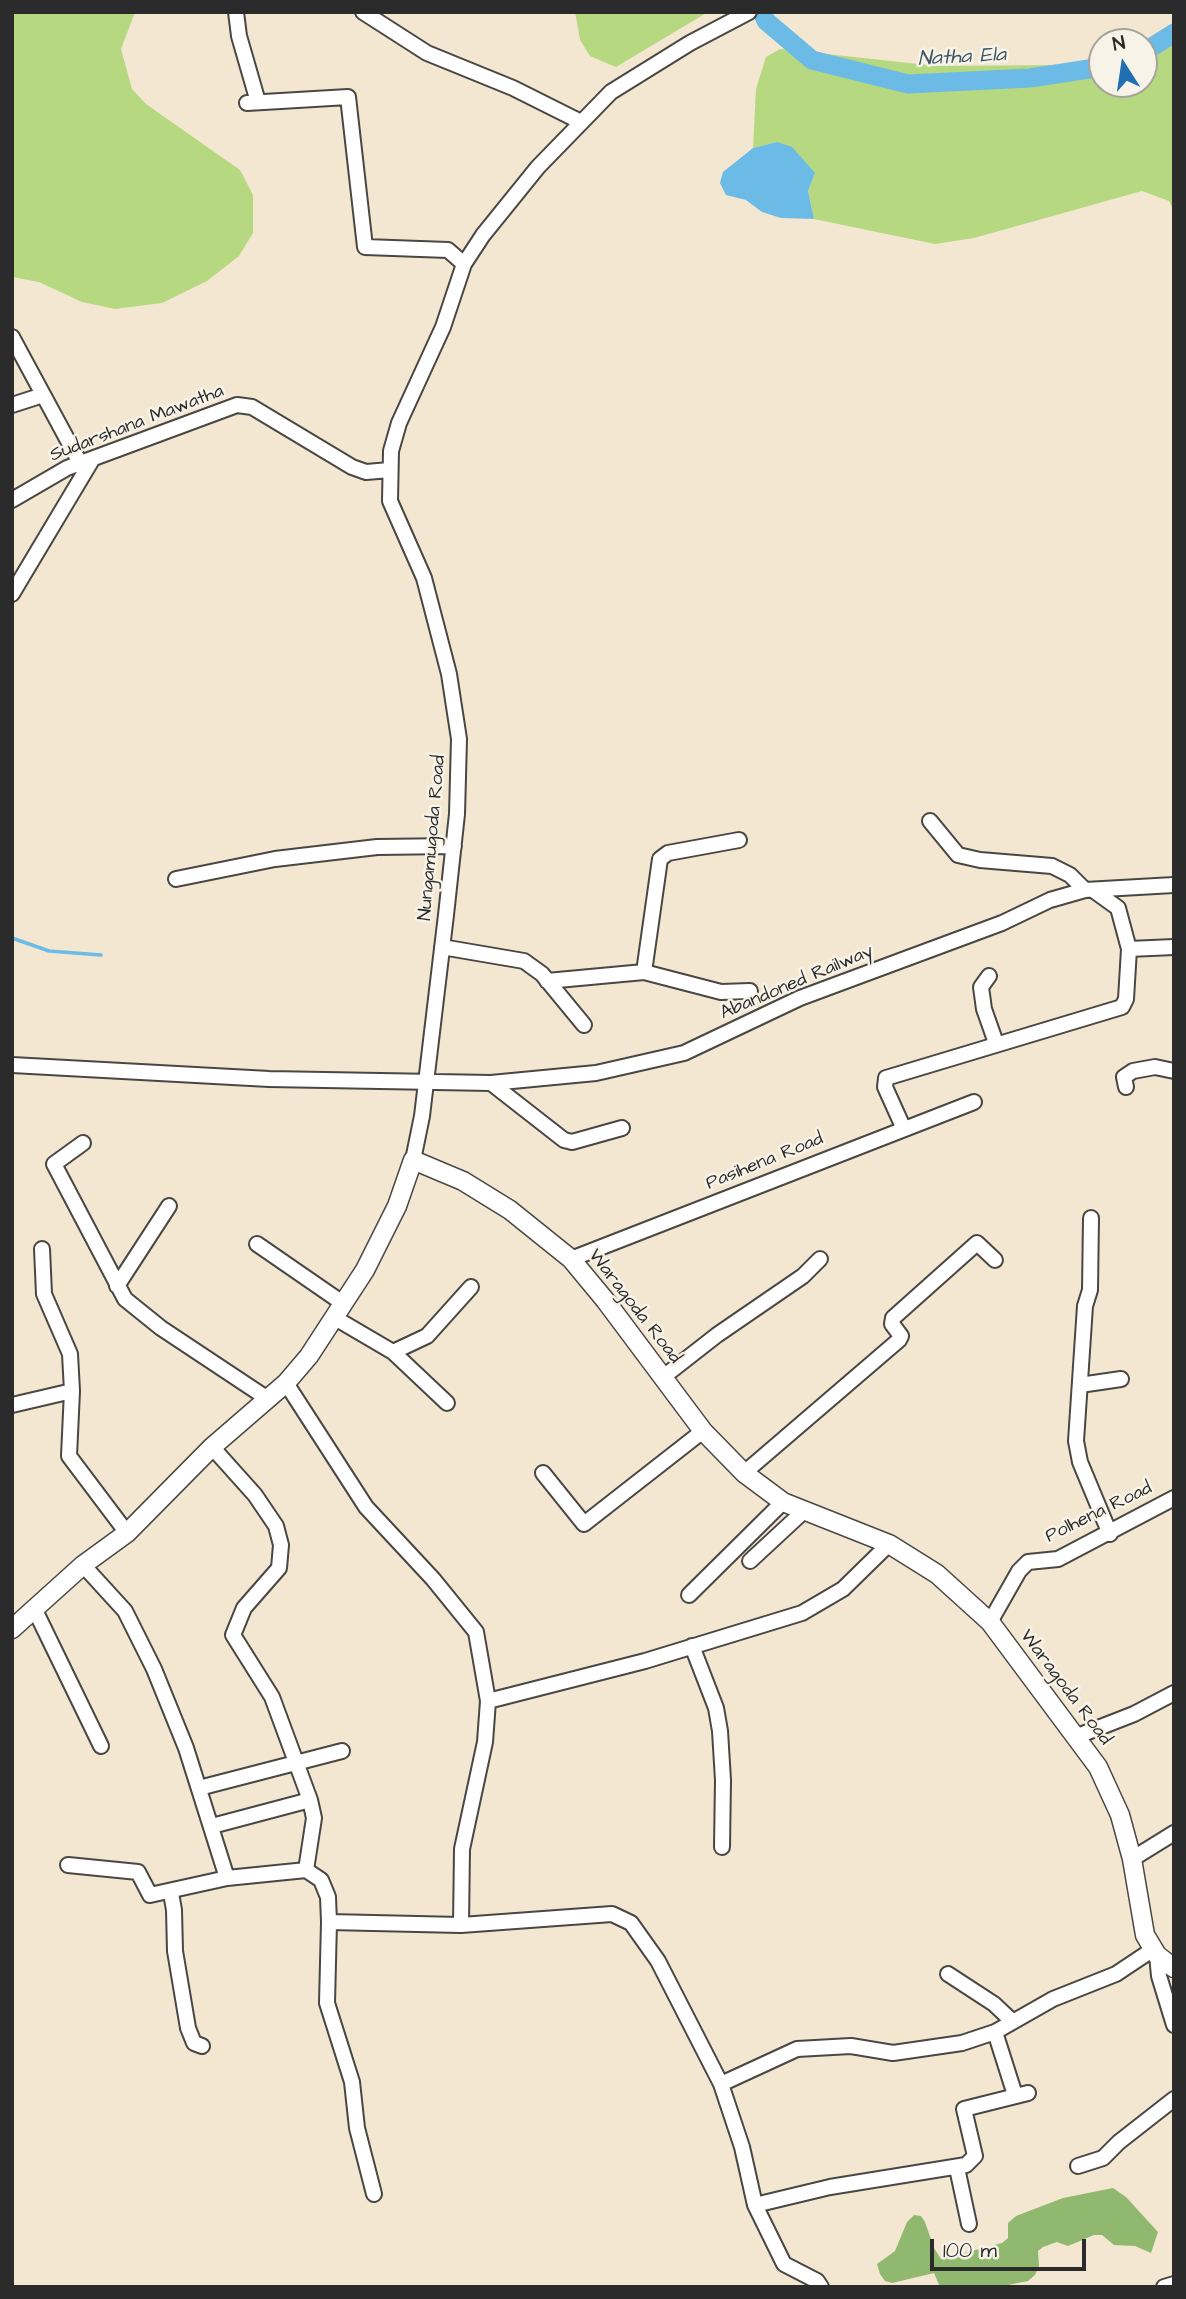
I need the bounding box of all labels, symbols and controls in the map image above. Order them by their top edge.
north arrow [1088,28,1158,98]
text: N [1110,29,1128,58]
water label: Natha Ela [917,43,1007,73]
street label: Sudarshana Mawatha [47,380,227,468]
street label: Nungamugoda Road [414,754,452,922]
street label: Abandoned Railway [717,940,877,1026]
street label: Pasihena Road [703,1128,827,1196]
street label: Waragoda Road [582,1245,686,1369]
street label: Polhena Road [1042,1477,1156,1549]
street label: Waragoda Road [1014,1626,1116,1750]
scale bar [934,2226,1090,2270]
text: 100 m [943,2236,997,2265]

